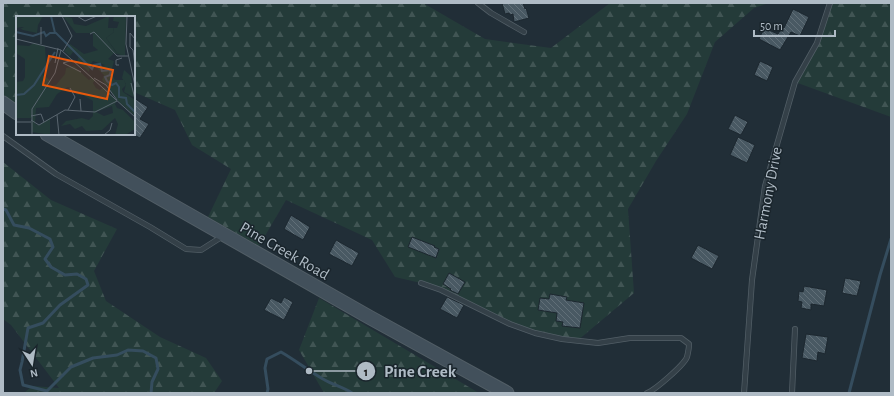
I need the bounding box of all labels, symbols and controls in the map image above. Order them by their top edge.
scale bar [754,12,835,38]
inset map [16,16,135,135]
text: 50 m [760,20,783,32]
street label: Harmony Drive [751,145,786,241]
street label: Pine Creek Road [237,219,332,283]
north arrow [12,344,52,384]
callout: Pine Creek [356,357,465,386]
text: Pine Creek [384,363,457,380]
text: 1 [364,366,368,378]
text: N [29,367,39,379]

